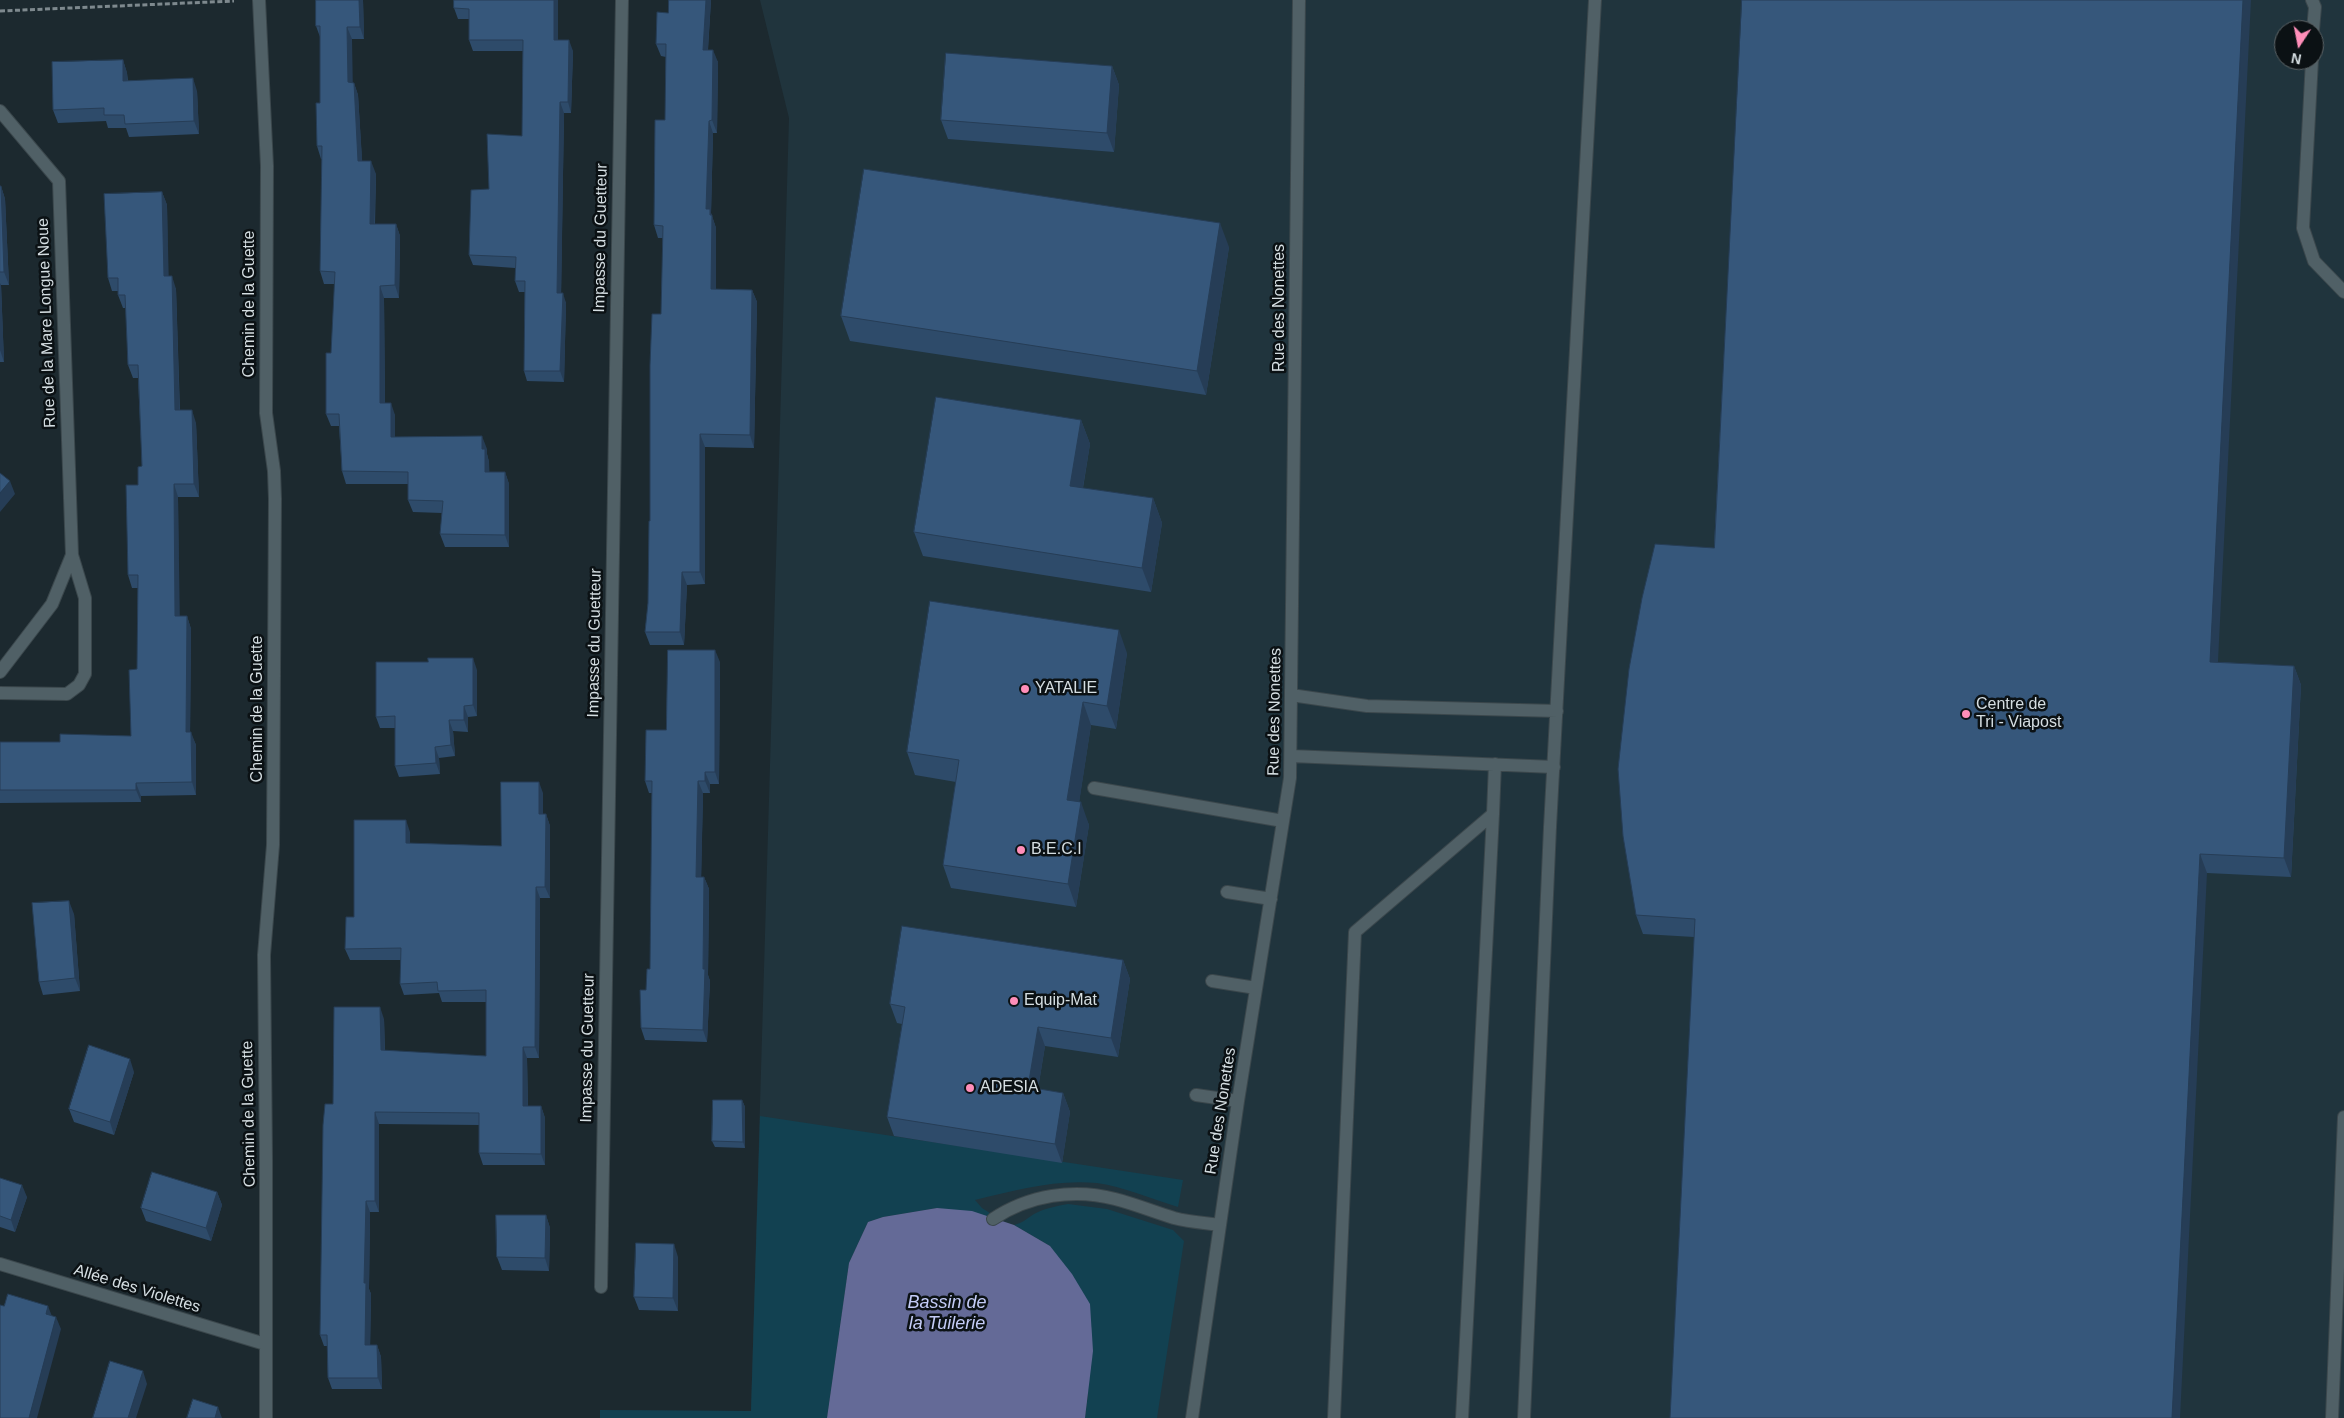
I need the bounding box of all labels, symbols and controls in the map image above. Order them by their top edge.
north arrow [2274,20,2324,70]
text: N [2290,50,2303,68]
street label: Impasse du Guetteur [590,163,612,313]
street label: Rue de la Mare Longue Noue [34,218,60,428]
street label: Chemin de la Guette [240,231,260,377]
street label: Rue des Nonettes [1270,244,1290,372]
street label: Impasse du Guetteur [584,568,606,718]
street label: Chemin de la Guette [248,636,268,782]
street label: Rue des Nonettes [1264,648,1286,776]
place label: YATALIE [1035,679,1097,699]
marker: YATALIE [1019,683,1031,695]
place label: Centre de Tri - Viapost [1976,695,2061,733]
marker: Centre de Tri - Viapost [1960,708,1972,720]
place label: B.E.C.I [1031,840,1082,860]
marker: B.E.C.I [1015,844,1027,856]
street label: Impasse du Guetteur [577,973,599,1123]
place label: Equip-Mat [1024,991,1097,1011]
marker: Equip-Mat [1008,995,1020,1007]
street label: Chemin de la Guette [238,1040,260,1188]
street label: Rue des Nonettes [1202,1046,1240,1176]
place label: ADESIA [980,1078,1039,1098]
marker: ADESIA [964,1082,976,1094]
street label: Allée des Violettes [71,1261,203,1317]
water label: Bassin de la Tuilerie [907,1292,987,1335]

